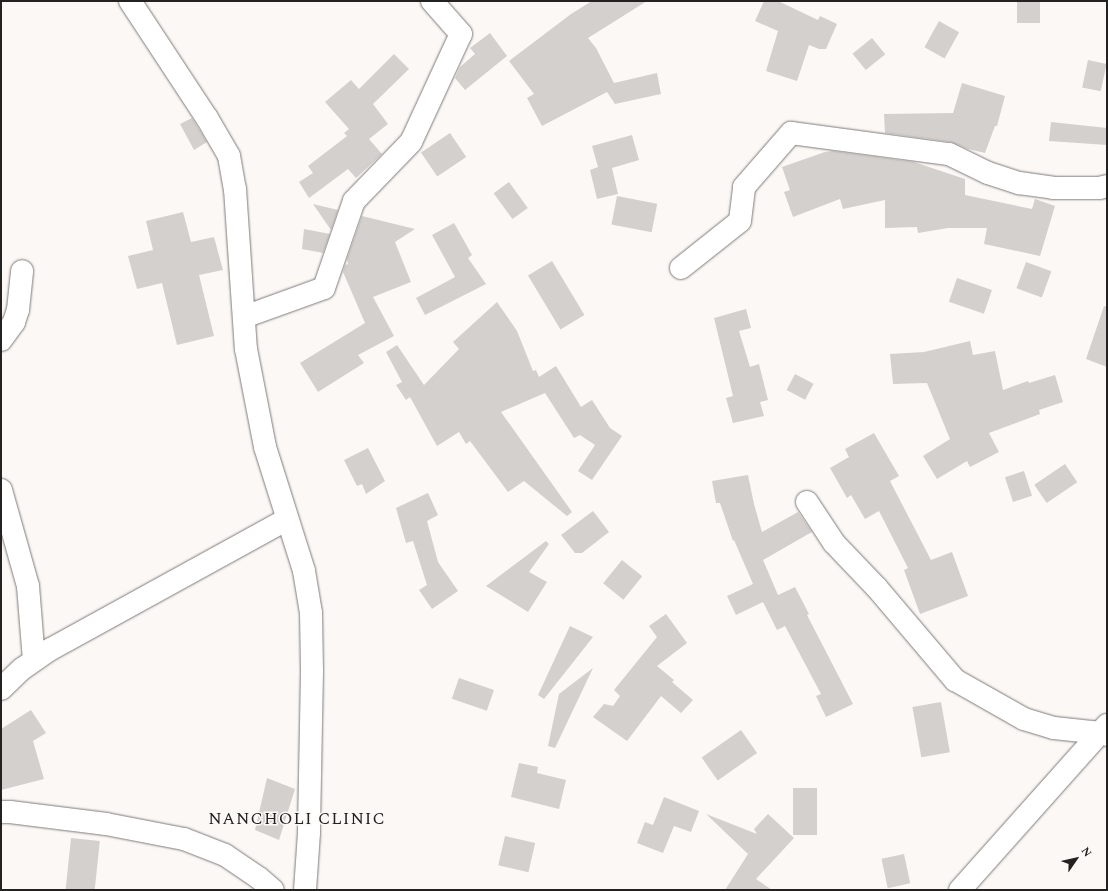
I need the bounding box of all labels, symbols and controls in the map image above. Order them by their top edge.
district label: NANCHOLI CLINIC [208,810,386,830]
north arrow [1056,839,1096,879]
text: N [1077,844,1096,860]

